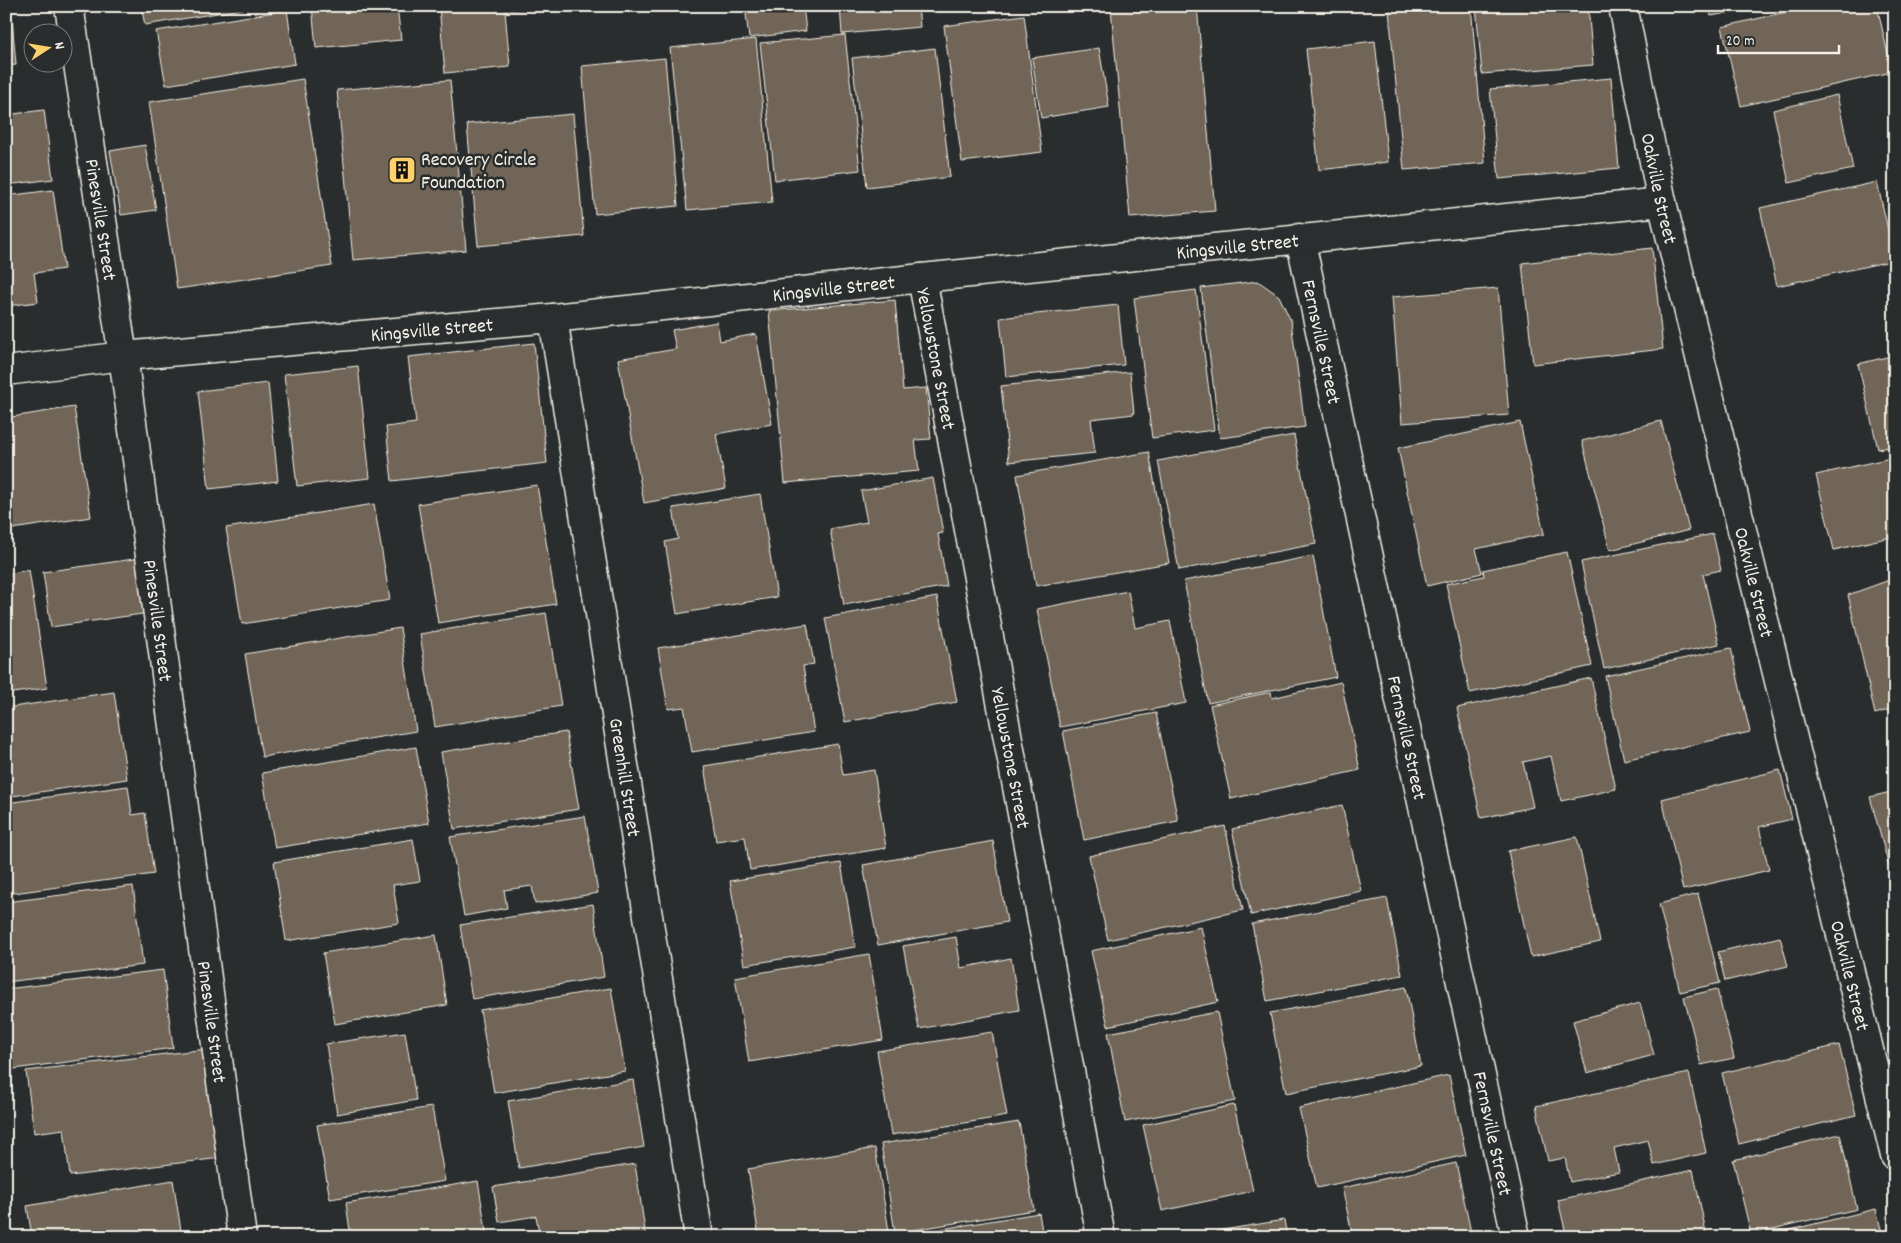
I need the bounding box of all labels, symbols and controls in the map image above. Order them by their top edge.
north arrow [22,22,72,72]
scale bar [1718,22,1840,54]
text: 20 m [1726,31,1754,53]
text: N [48,40,69,51]
street label: Oakville Street [1632,131,1683,247]
place label: Recovery Circle Foundation [421,147,536,198]
building icon: Recovery Circle Foundation [387,155,417,185]
street label: Pinesville Street [76,157,122,283]
street label: Kingsville Street [1175,228,1300,269]
street label: Kingsville Street [771,270,897,311]
street label: Fernsville Street [1292,277,1347,407]
street label: Yellowstone Street [907,286,961,432]
street label: Kingsville Street [370,312,495,351]
street label: Oakville Street [1725,525,1779,641]
street label: Pinesville Street [134,558,178,684]
street label: Fernsville Street [1378,673,1432,803]
street label: Yellowstone Street [982,685,1036,831]
street label: Greenhill Street [600,716,646,839]
street label: Oakville Street [1821,918,1875,1034]
street label: Pinesville Street [188,959,232,1085]
street label: Fernsville Street [1464,1069,1518,1199]

